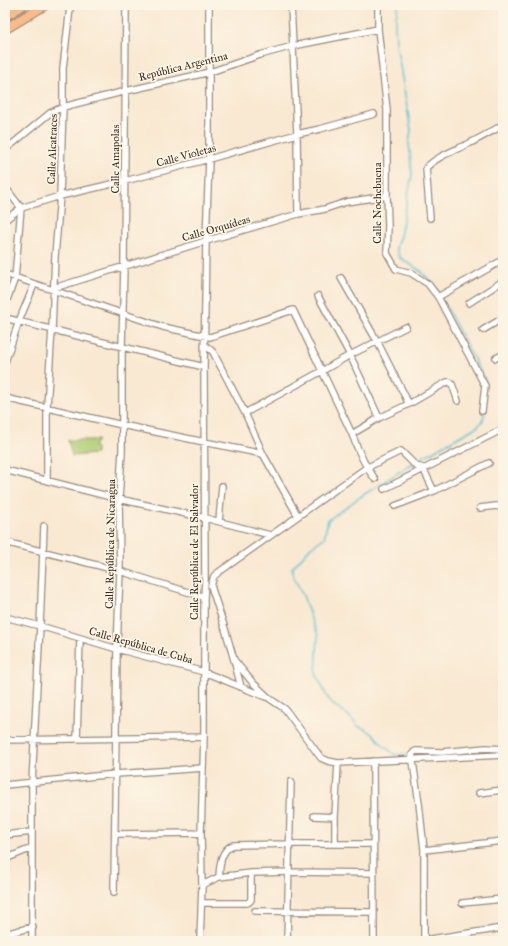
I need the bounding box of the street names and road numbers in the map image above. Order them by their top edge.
street label: República Argentina [137,49,229,84]
street label: Calle Alcatraces [45,114,60,184]
street label: Calle Amapolas [109,124,122,194]
street label: Calle Violetas [155,141,217,170]
street label: Calle Nochebuena [371,162,384,244]
street label: Calle Orquídeas [181,213,252,245]
street label: Calle República de Nicaragua [103,479,118,609]
street label: Calle República de El Salvador [188,483,201,620]
street label: Calle República de Cuba [87,624,195,667]

